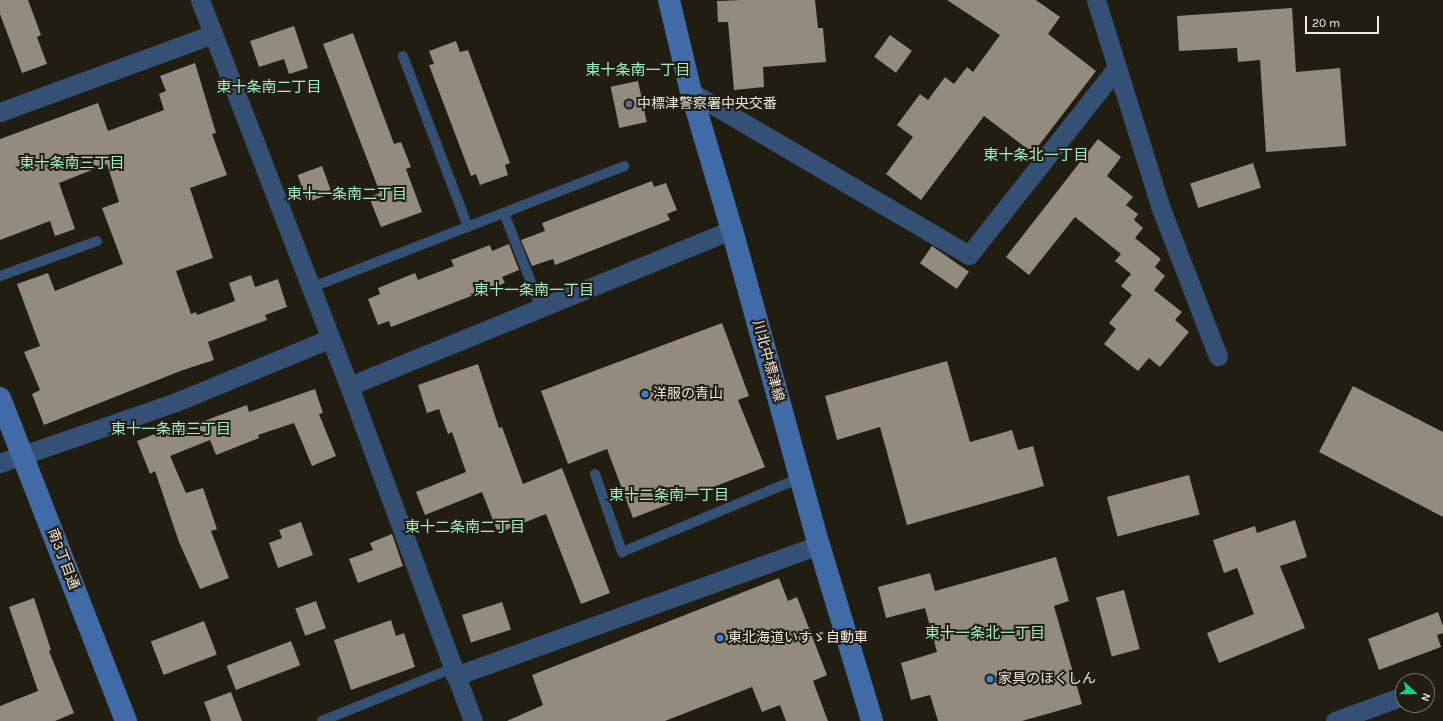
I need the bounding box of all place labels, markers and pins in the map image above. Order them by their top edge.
place label: 中標津警察署中央交番 [637,96,777,112]
marker: 中標津警察署中央交番 [624,99,634,109]
place label: 洋服の青山 [653,386,723,402]
marker: 洋服の青山 [640,389,650,399]
place label: 東北海道いすゞ自動車 [728,630,868,646]
marker: 東北海道いすゞ自動車 [715,633,725,643]
place label: 家具のほくしん [998,671,1096,687]
marker: 家具のほくしん [985,674,995,684]

